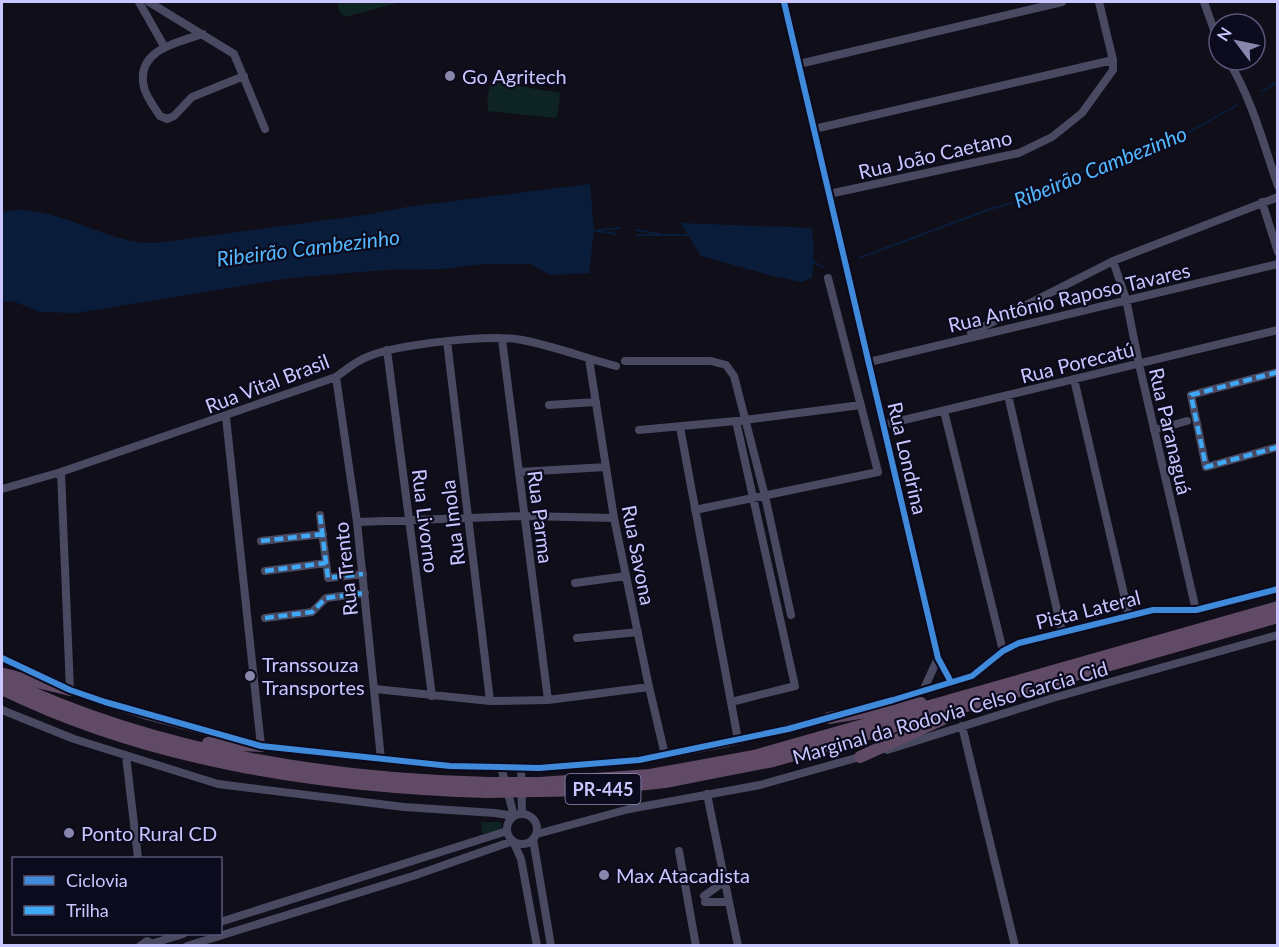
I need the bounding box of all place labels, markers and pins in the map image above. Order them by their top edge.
place label: Go Agritech [462,64,567,88]
marker: Go Agritech [443,69,457,83]
place label: Transsouza Transportes [262,652,365,699]
marker: Transsouza Transportes [243,669,257,683]
place label: Ponto Rural CD [81,821,217,845]
marker: Ponto Rural CD [62,826,76,840]
place label: Max Atacadista [616,863,750,887]
marker: Max Atacadista [597,868,611,882]

